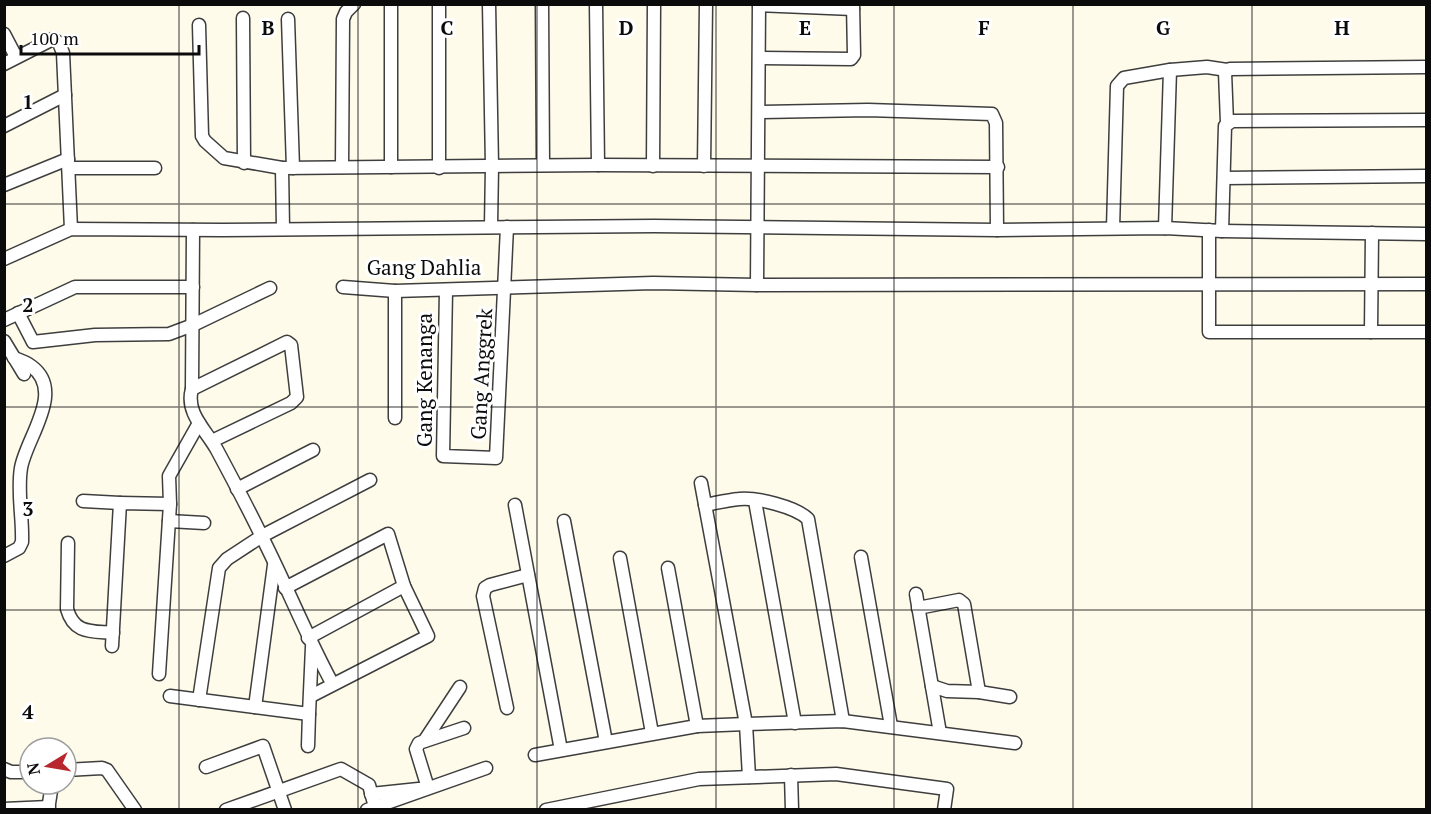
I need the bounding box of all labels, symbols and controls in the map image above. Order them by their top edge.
text: B [262,14,275,41]
text: C [440,14,454,41]
text: D [619,14,633,41]
text: E [799,14,811,41]
text: F [978,14,990,41]
text: G [1156,14,1170,41]
text: H [1334,14,1350,41]
scale bar [21,18,200,56]
text: 100 m [30,26,79,50]
text: 1 [22,88,34,115]
street label: Gang Dahlia [367,253,482,281]
text: 2 [22,291,34,318]
street label: Gang Anggrek [464,307,498,440]
street label: Gang Kenanga [410,313,438,447]
text: 3 [22,495,34,522]
text: 4 [22,698,34,725]
north arrow [18,736,78,796]
text: N [21,761,45,777]

